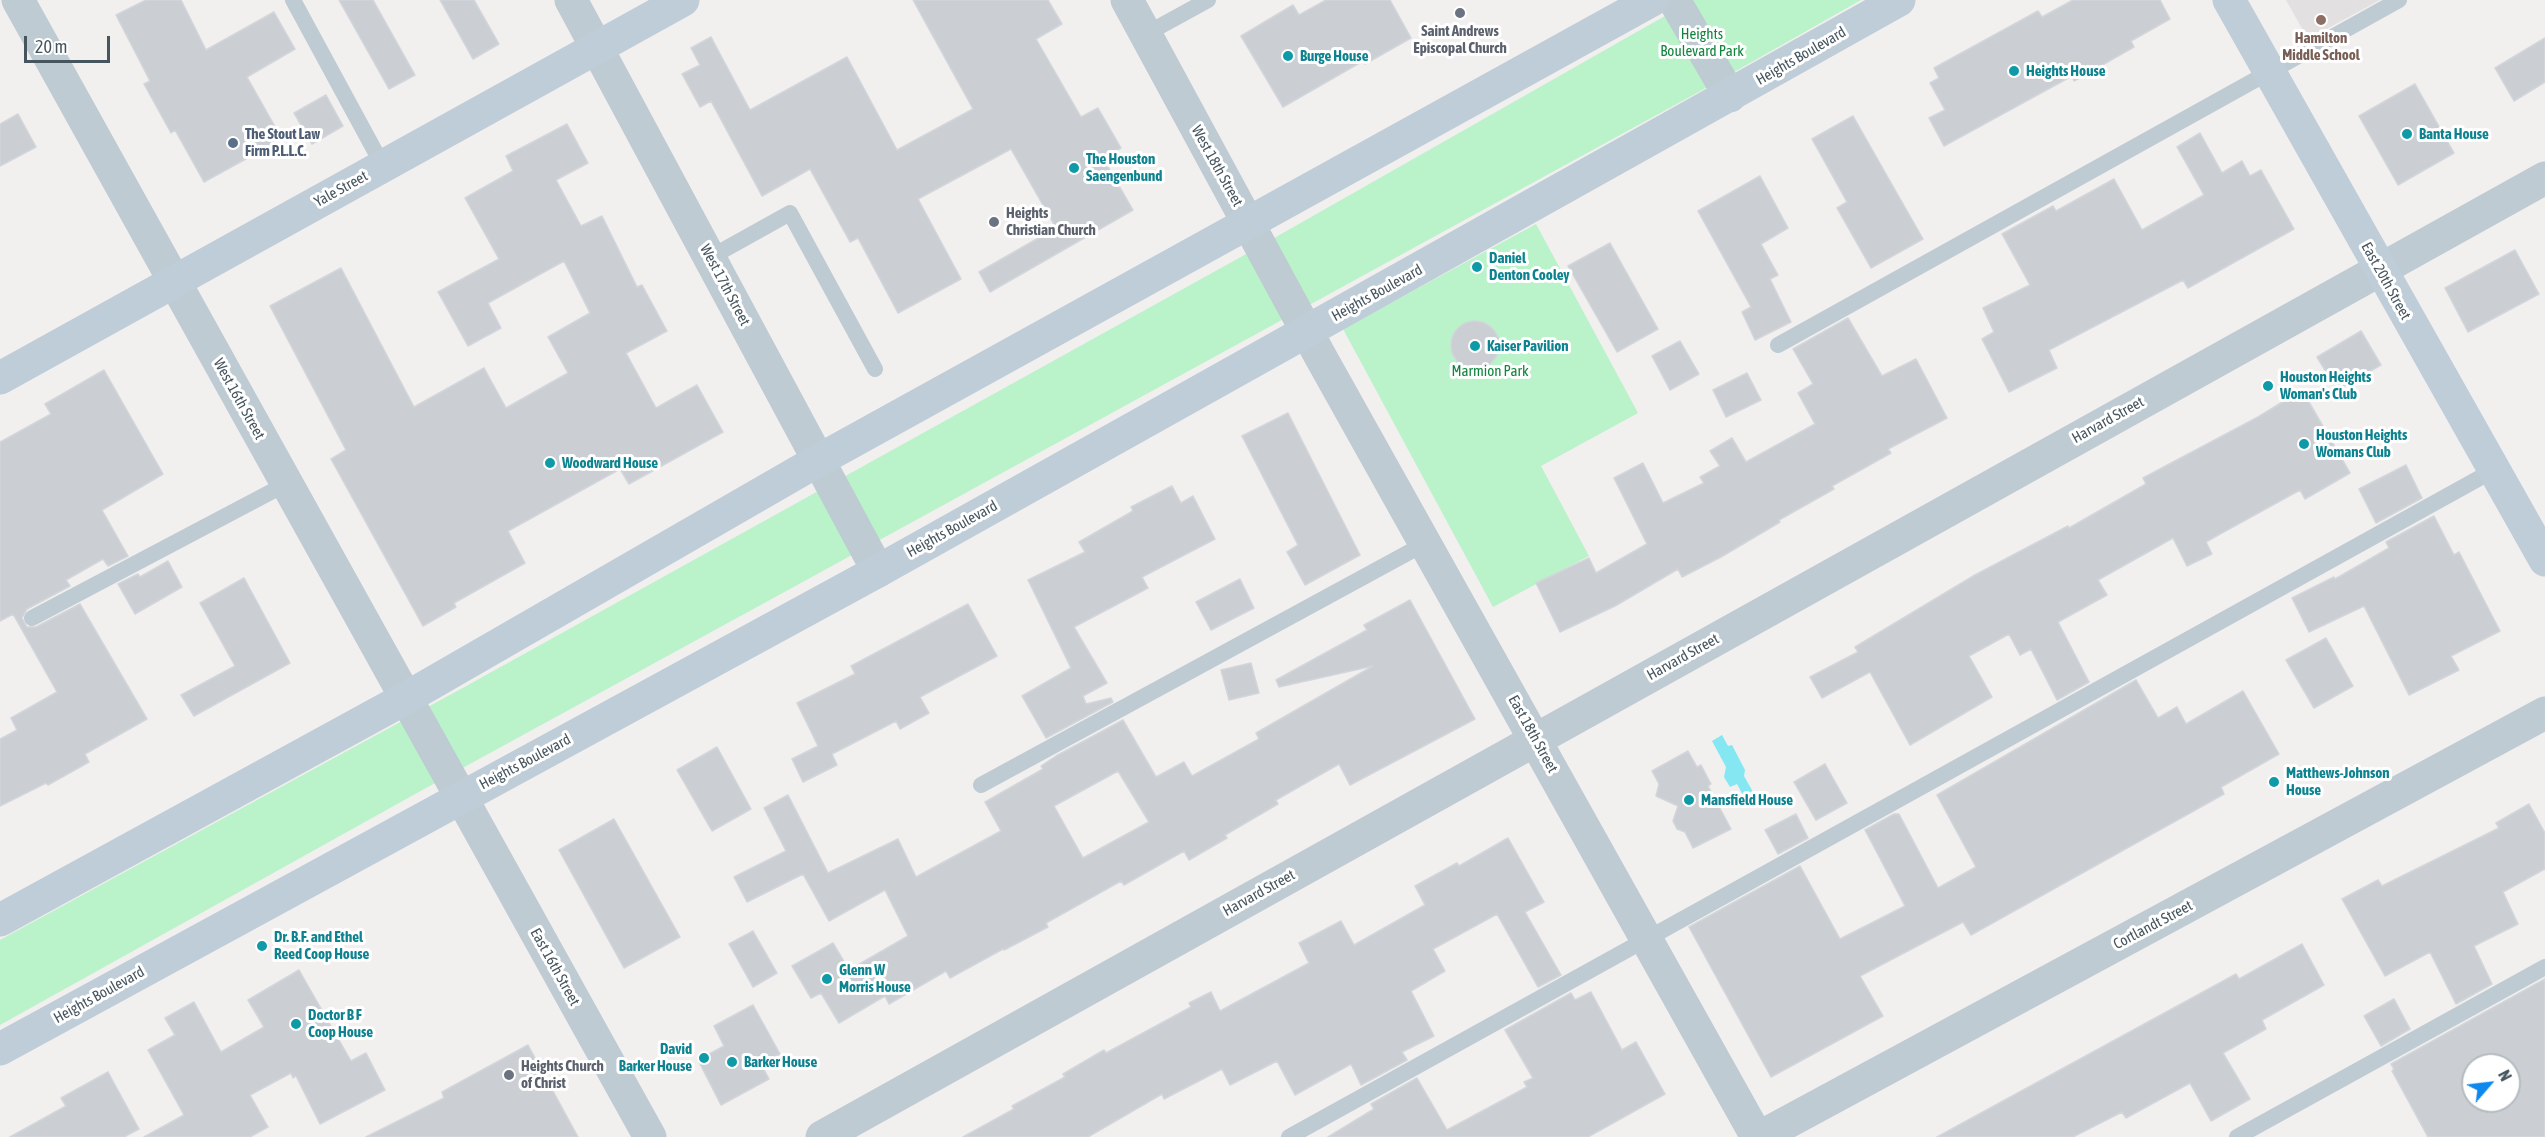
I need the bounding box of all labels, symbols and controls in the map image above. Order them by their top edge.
marker: Saint Andrews Episcopal Church [1453,6,1467,20]
marker: Hamilton Middle School [2314,13,2328,27]
place label: Saint Andrews Episcopal Church [1413,22,1507,57]
street label: Heights Boulevard [1753,23,1849,89]
scale bar [27,24,112,62]
park label: Heights Boulevard Park [1660,25,1744,60]
place label: Hamilton Middle School [2282,29,2360,64]
text: 20 m [35,36,67,57]
place label: Burge House [1300,47,1368,65]
marker: Burge House [1281,49,1295,63]
place label: Heights House [2026,62,2105,80]
marker: Heights House [2007,64,2021,78]
street label: West 18th Street [1187,122,1247,210]
place label: The Stout Law Firm P.L.L.C. [245,125,320,160]
place label: Banta House [2419,125,2489,143]
marker: Banta House [2400,127,2414,141]
marker: The Stout Law Firm P.L.L.C. [226,136,240,150]
place label: The Houston Saengenbund [1086,150,1162,185]
marker: The Houston Saengenbund [1067,161,1081,175]
street label: Yale Street [311,167,371,211]
place label: Heights Christian Church [1006,204,1096,239]
marker: Heights Christian Church [987,215,1001,229]
street label: East 20th Street [2357,239,2415,323]
street label: West 17th Street [696,241,754,329]
place label: Daniel Denton Cooley [1489,249,1570,284]
marker: Daniel Denton Cooley [1470,260,1484,274]
street label: Heights Boulevard [1329,261,1425,325]
place label: Kaiser Pavilion [1487,337,1568,355]
marker: Kaiser Pavilion [1468,339,1482,353]
street label: West 16th Street [209,355,269,443]
park label: Marmion Park [1451,362,1529,380]
place label: Houston Heights Woman's Club [2280,368,2371,403]
marker: Houston Heights Woman's Club [2261,379,2275,393]
street label: Harvard Street [2069,393,2147,447]
place label: Houston Heights Womans Club [2316,426,2407,461]
marker: Houston Heights Womans Club [2297,437,2311,451]
place label: Woodward House [562,454,658,472]
marker: Woodward House [543,456,557,470]
street label: Heights Boulevard [904,497,1000,561]
street label: Harvard Street [1644,630,1722,684]
street label: East 18th Street [1504,692,1562,776]
street label: Heights Boulevard [476,730,574,794]
place label: Matthews-Johnson House [2286,764,2390,799]
marker: Matthews-Johnson House [2267,775,2281,789]
place label: Mansfield House [1701,791,1793,809]
marker: Mansfield House [1682,793,1696,807]
street label: Harvard Street [1220,866,1298,920]
street label: Cortlandt Street [2110,897,2196,953]
street label: East 16th Street [526,925,584,1009]
place label: Dr. B.F. and Ethel Reed Coop House [274,928,369,963]
marker: Dr. B.F. and Ethel Reed Coop House [255,939,269,953]
place label: Glenn W Morris House [839,961,911,996]
street label: Heights Boulevard [51,963,147,1027]
marker: Glenn W Morris House [820,972,834,986]
place label: Doctor B F Coop House [308,1006,373,1041]
marker: Doctor B F Coop House [289,1017,303,1031]
place label: David Barker House [619,1040,692,1075]
marker: David Barker House [697,1051,711,1065]
place label: Barker House [744,1053,817,1071]
north arrow [2461,1053,2521,1113]
marker: Barker House [725,1055,739,1069]
place label: Heights Church of Christ [521,1057,604,1092]
text: N [2495,1067,2515,1084]
marker: Heights Church of Christ [502,1068,516,1082]

